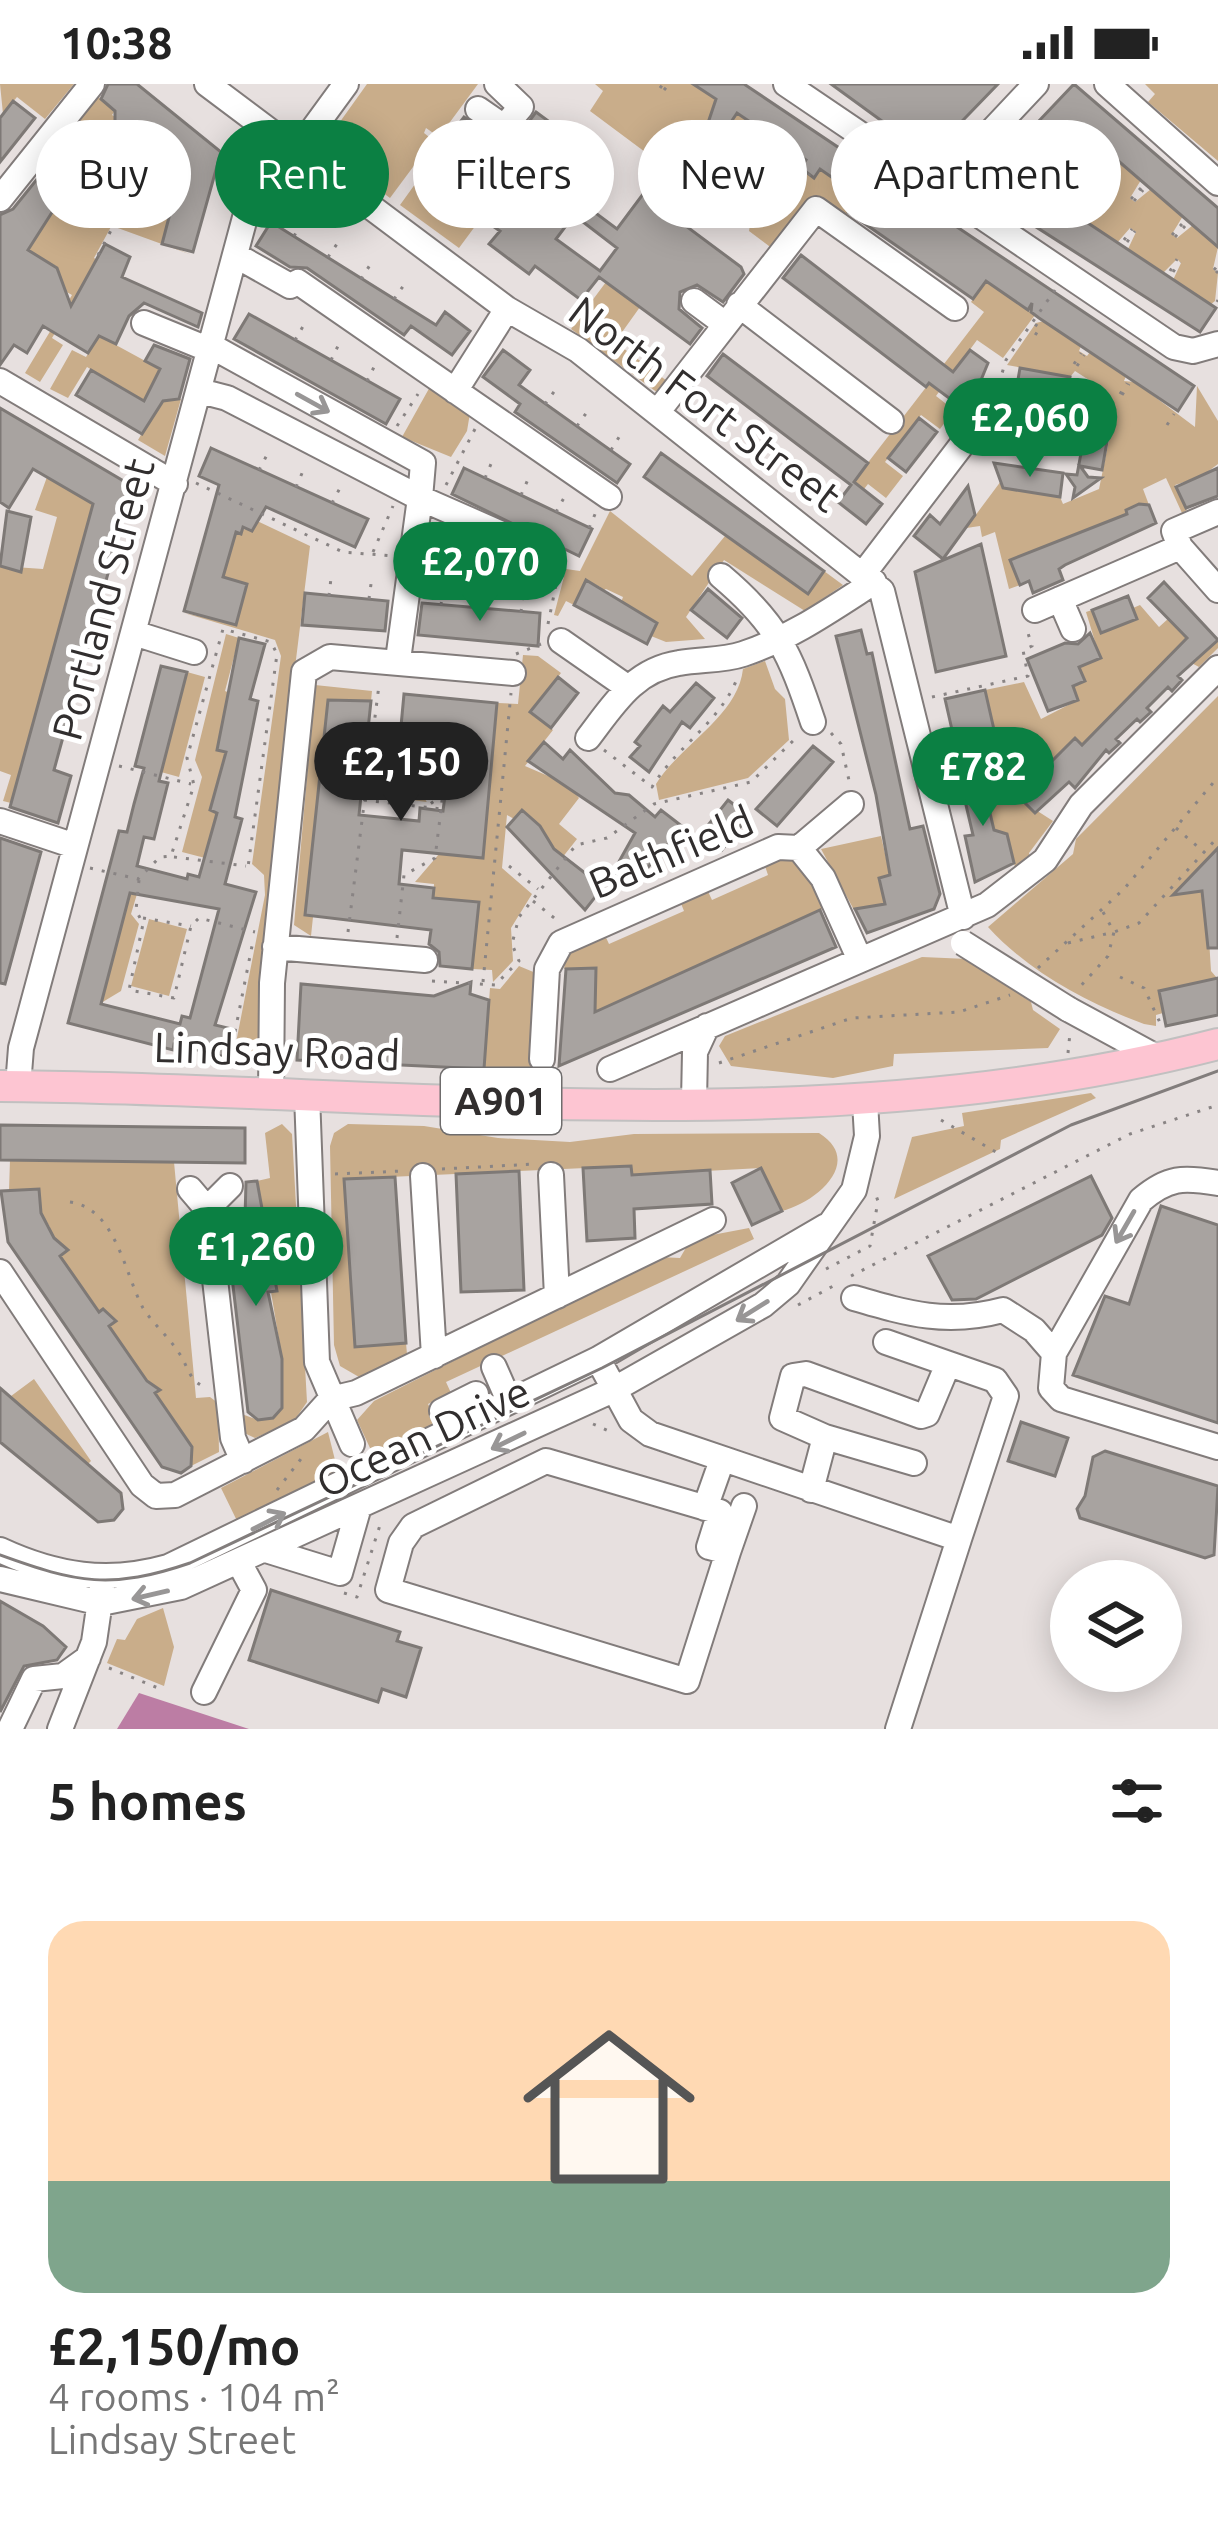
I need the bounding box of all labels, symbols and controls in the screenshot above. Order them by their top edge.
text: 10:38 [60,17,173,68]
chip: Buy [36,120,191,228]
chip: Rent [215,120,389,228]
chip: Filters [413,120,614,228]
chip: New [638,120,807,228]
chip: Apartment [831,120,1121,228]
street label: North Fort Street [561,287,850,521]
pin: £2,060 [932,378,1128,480]
one-way arrow [295,392,330,415]
text: £2,060 [970,395,1090,438]
street label: Portland Street [42,453,163,745]
pin: £2,070 [382,522,578,624]
text: £2,070 [420,539,540,582]
pin: £2,150 [303,722,499,824]
pin: £782 [912,727,1054,829]
text: £2,150 [341,739,461,782]
text: £782 [939,744,1027,787]
street label: Bathfield [582,796,760,907]
street label: Lindsay Road [153,1023,401,1078]
road number: A901 [441,1068,561,1134]
pin: £1,260 [158,1207,354,1309]
one-way arrow [1113,1209,1136,1244]
text: £1,260 [196,1224,316,1267]
one-way arrow [735,1299,769,1323]
street label: Ocean Drive [309,1367,537,1506]
one-way arrow [491,1431,527,1453]
one-way arrow [251,1508,286,1531]
map controls [1050,1560,1182,1692]
button: layers [1050,1560,1182,1692]
one-way arrow [132,1585,170,1607]
icon: filters [1104,1768,1170,1834]
text: 5 homes [48,1772,247,1830]
icon: home [501,1999,717,2215]
text: £2,150/mo [48,2317,300,2375]
text: 4 rooms · 104 m² [48,2375,340,2418]
text: Lindsay Street [48,2418,296,2461]

